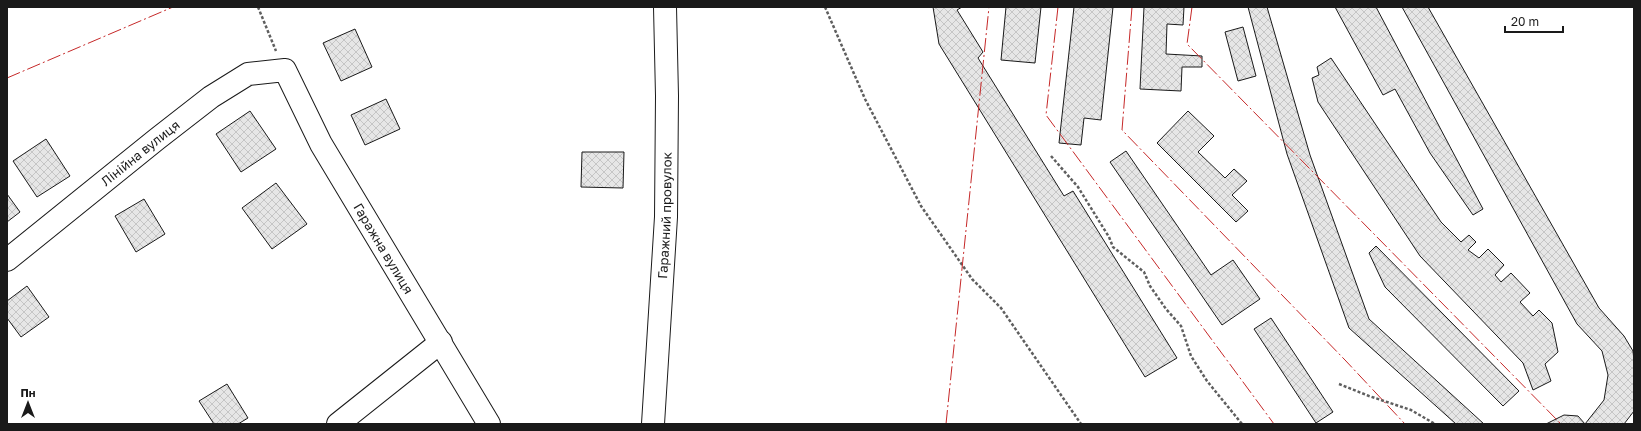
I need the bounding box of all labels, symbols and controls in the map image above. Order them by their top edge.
scale bar [1505,8,1563,34]
text: 20 m [1511,14,1539,29]
street label: Лінійна вулиця [98,117,183,189]
street label: Гаражний провулок [654,151,675,279]
street label: Гаражна вулиця [350,200,417,297]
north arrow [8,383,48,423]
text: Пн [21,386,36,399]

